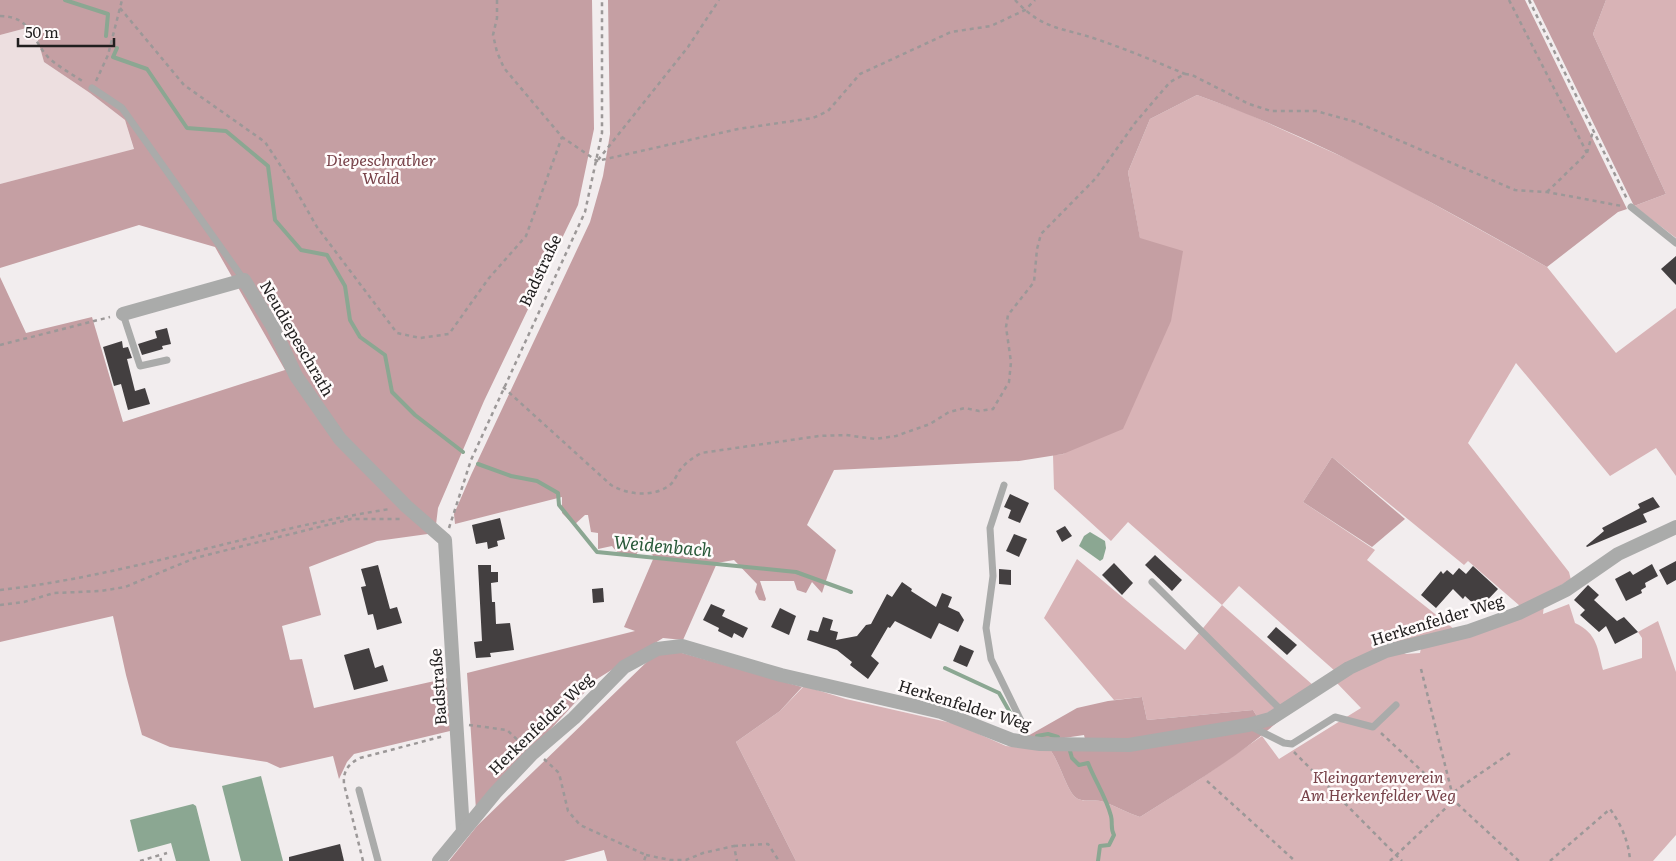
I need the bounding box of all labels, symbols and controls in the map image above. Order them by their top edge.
scale bar [18,15,114,47]
text: 50 m [25,20,59,43]
park label: Diepeschrather Wald [326,147,436,189]
street label: Badstraße [512,230,566,310]
street label: Neudiepeschrath [255,276,341,401]
water label: Weidenbach [613,527,714,563]
street label: Herkenfelder Weg [1367,587,1507,651]
street label: Badstraße [422,648,452,726]
street label: Herkenfelder Weg [482,666,598,780]
street label: Herkenfelder Weg [895,672,1035,736]
park label: Kleingartenverein Am Herkenfelder Weg [1300,764,1456,806]

